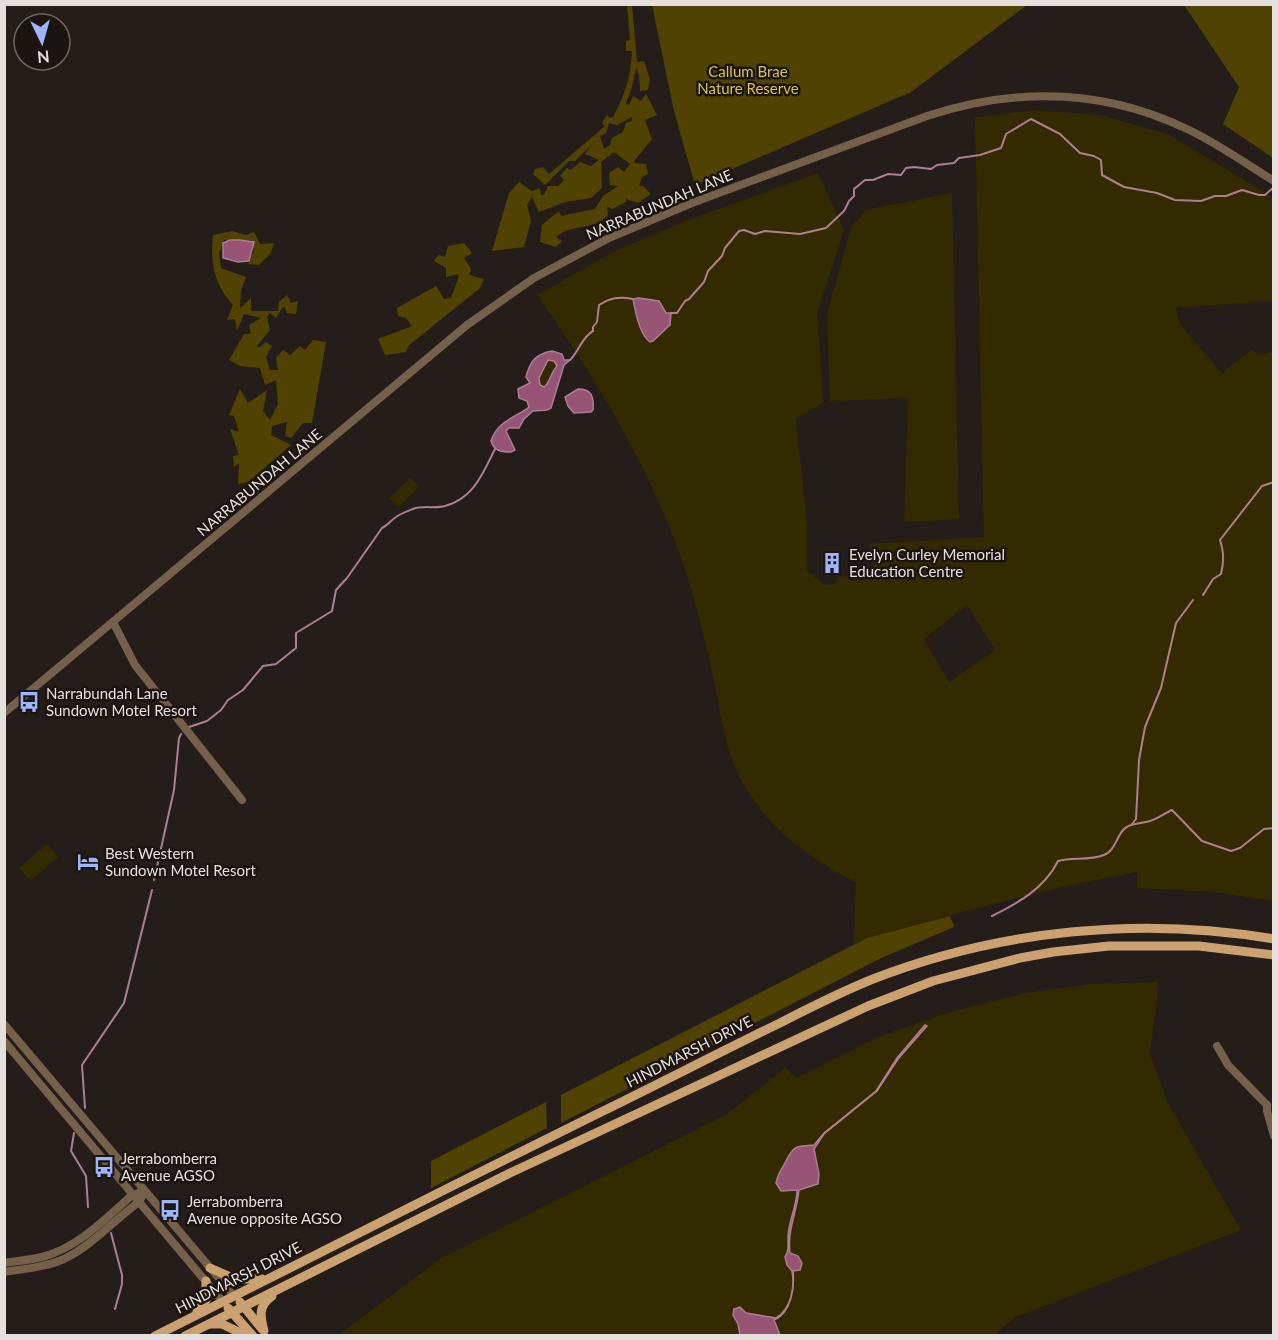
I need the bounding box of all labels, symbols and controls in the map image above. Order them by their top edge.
north arrow [12,12,72,72]
text: N [36,47,50,67]
park label: Callum Brae Nature Reserve [697,62,799,97]
street label: NARRABUNDAH LANE [583,165,735,243]
street label: NARRABUNDAH LANE [193,425,325,539]
place label: Evelyn Curley Memorial Education Centre [849,545,1005,580]
building icon: Evelyn Curley Memorial Education Centre [820,551,844,575]
place label: Narrabundah Lane Sundown Motel Resort [46,684,197,719]
bus stop icon: Narrabundah Lane Sundown Motel Resort [17,690,41,714]
place label: Best Western Sundown Motel Resort [105,844,256,879]
hotel icon: Best Western Sundown Motel Resort [76,850,100,874]
street label: HINDMARSH DRIVE [623,1011,755,1091]
place label: Jerrabomberra Avenue AGSO [121,1149,217,1184]
bus stop icon: Jerrabomberra Avenue AGSO [92,1155,116,1179]
place label: Jerrabomberra Avenue opposite AGSO [187,1192,342,1227]
bus stop icon: Jerrabomberra Avenue opposite AGSO [158,1198,182,1222]
street label: HINDMARSH DRIVE [172,1237,304,1317]

